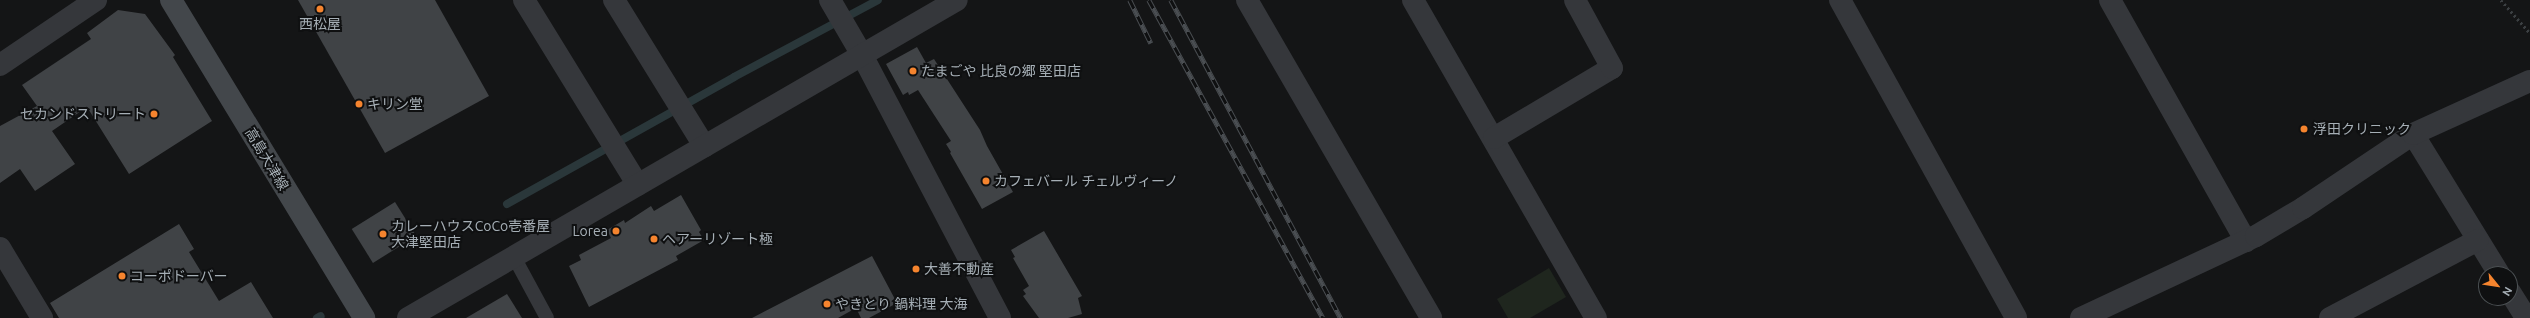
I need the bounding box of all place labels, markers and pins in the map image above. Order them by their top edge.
marker: 西松屋 [315,4,325,14]
place label: 西松屋 [299,16,341,32]
place label: たまごや 比良の郷 堅田店 [921,63,1081,79]
marker: たまごや 比良の郷 堅田店 [908,66,918,76]
place label: キリン堂 [367,96,423,112]
marker: キリン堂 [354,99,364,109]
place label: セカンドストリート [20,106,146,122]
marker: セカンドストリート [149,109,159,119]
place label: 浮田クリニック [2313,121,2411,137]
marker: 浮田クリニック [2298,123,2310,135]
place label: カフェバール チェルヴィーノ [994,173,1179,189]
marker: カフェバール チェルヴィーノ [981,176,991,186]
place label: カレーハウスCoCo壱番屋 大津堅田店 [391,218,551,250]
place label: Lorea [572,223,608,239]
marker: Lorea [611,226,621,236]
marker: カレーハウスCoCo壱番屋 大津堅田店 [378,229,388,239]
place label: ヘアーリゾート極 [662,231,773,247]
marker: ヘアーリゾート極 [649,234,659,244]
place label: 大善不動産 [924,261,994,277]
marker: 大善不動産 [911,264,921,274]
place label: コーポドーバー [130,268,228,284]
marker: コーポドーバー [117,271,127,281]
place label: やきとり 鍋料理 大海 [835,296,967,312]
marker: やきとり 鍋料理 大海 [822,299,832,309]

